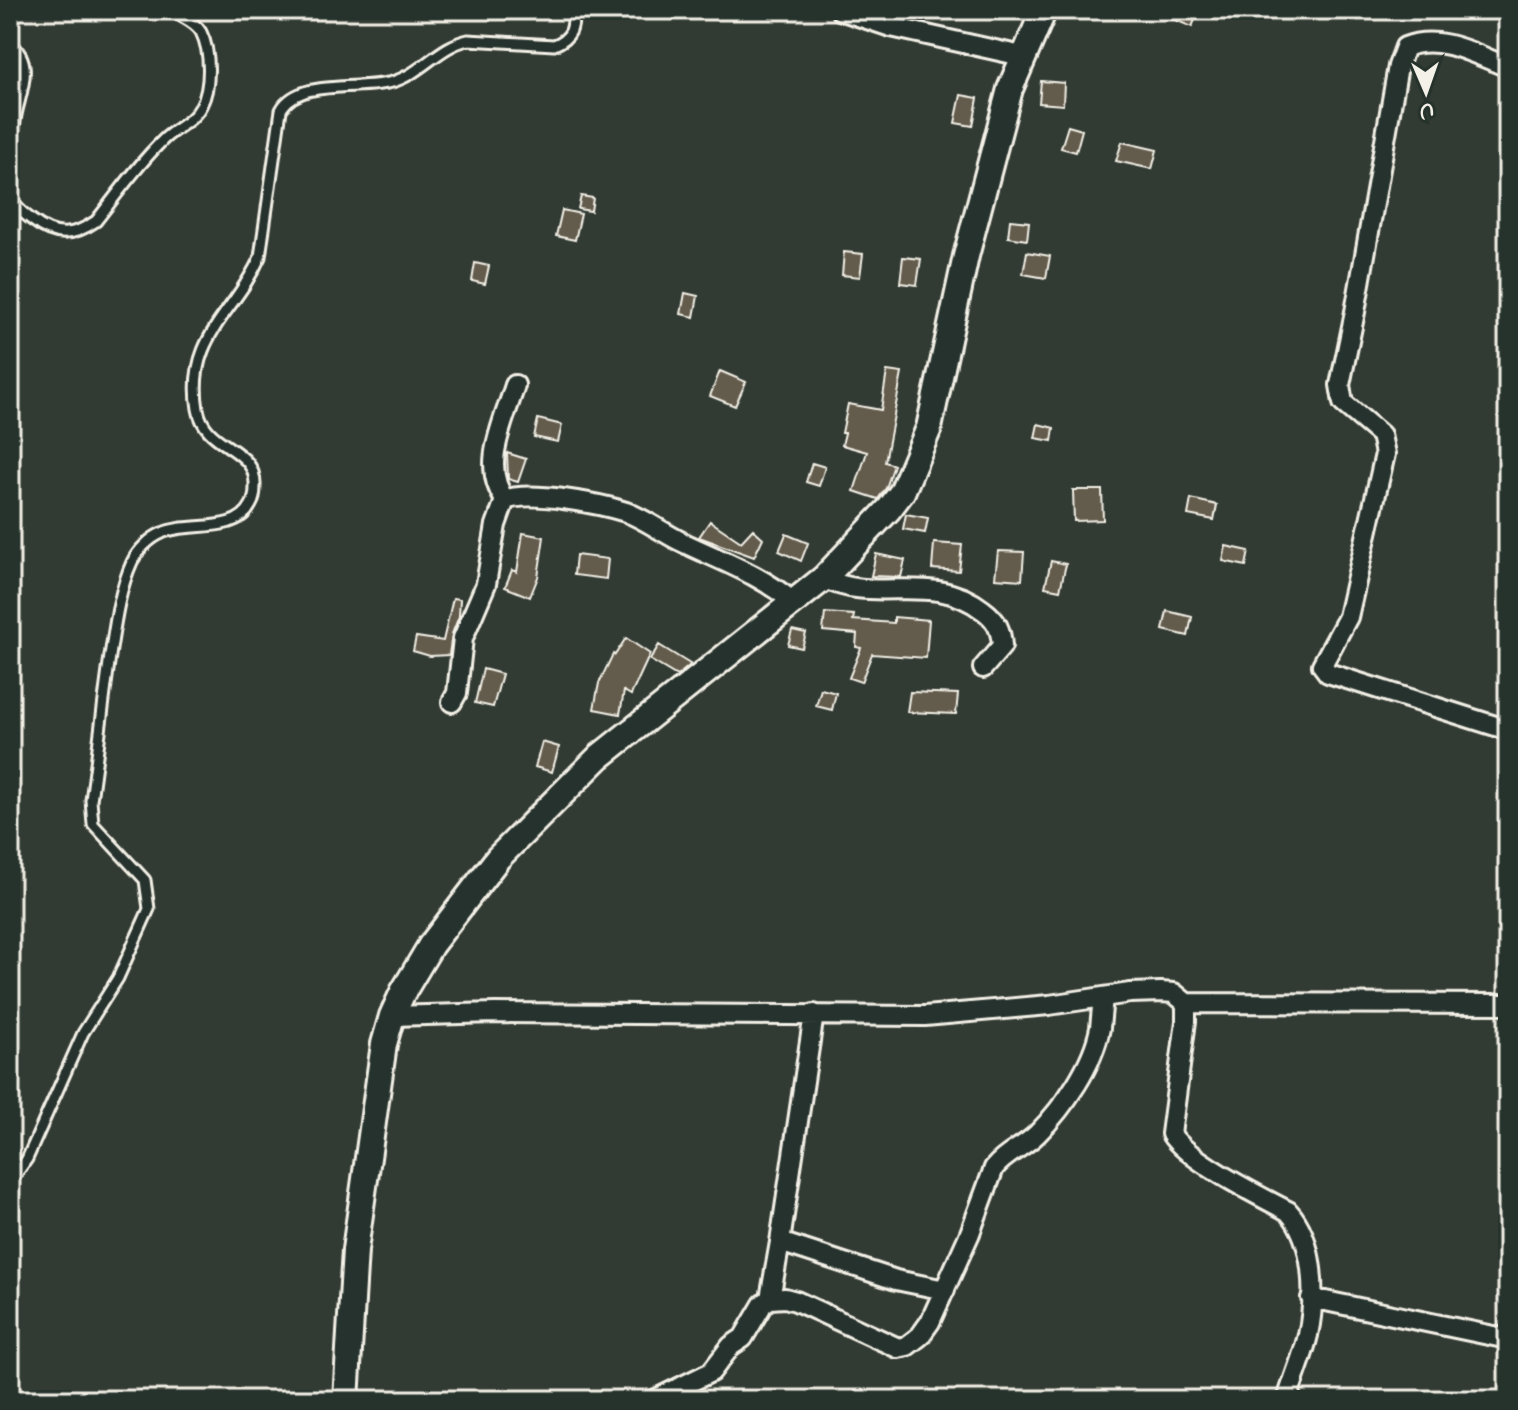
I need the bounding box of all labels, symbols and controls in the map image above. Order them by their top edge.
north arrow [1386,52,1466,132]
text: U [1419,96,1434,124]

